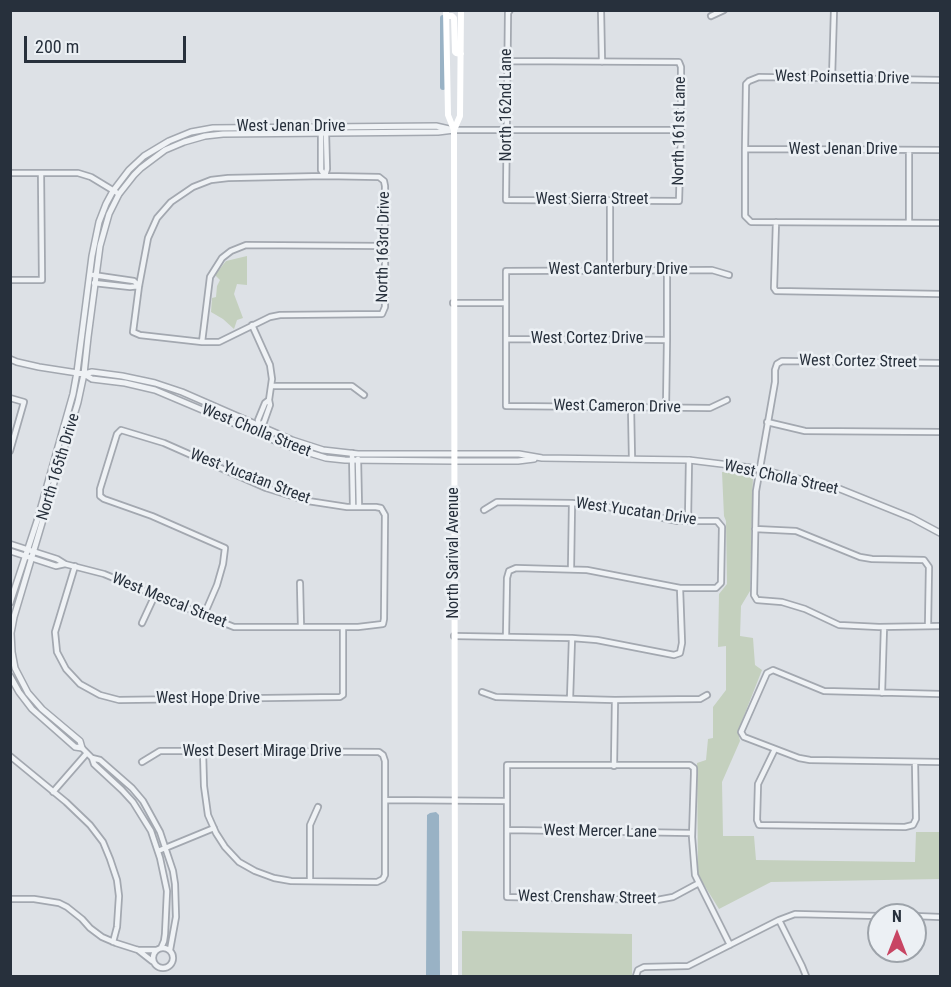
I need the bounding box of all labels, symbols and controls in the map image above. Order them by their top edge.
scale bar [27,24,189,62]
text: 200 m [35,36,79,57]
street label: North 162nd Lane [497,49,517,161]
street label: West Poinsettia Drive [775,67,909,89]
street label: North 161st Lane [669,76,691,186]
street label: West Jenan Drive [236,117,346,137]
street label: West Jenan Drive [788,140,898,160]
street label: West Sierra Street [536,190,648,210]
street label: North 163rd Drive [373,191,395,303]
street label: West Canterbury Drive [548,260,688,280]
street label: West Cortez Drive [531,329,643,349]
street label: West Cortez Street [799,351,917,373]
street label: West Cameron Drive [553,396,681,418]
street label: West Cholla Street [199,400,313,462]
street label: North 165th Drive [34,411,84,523]
street label: West Yucatan Street [187,445,313,509]
street label: West Cholla Street [722,457,840,499]
street label: North Sarival Avenue [444,487,464,619]
street label: West Yucatan Drive [574,494,698,530]
street label: West Mescal Street [109,569,229,633]
street label: West Hope Drive [156,689,260,709]
street label: West Desert Mirage Drive [182,742,342,762]
street label: West Mercer Lane [543,821,657,843]
street label: West Crenshaw Street [518,887,656,909]
north arrow [867,903,927,963]
text: N [892,907,902,926]

